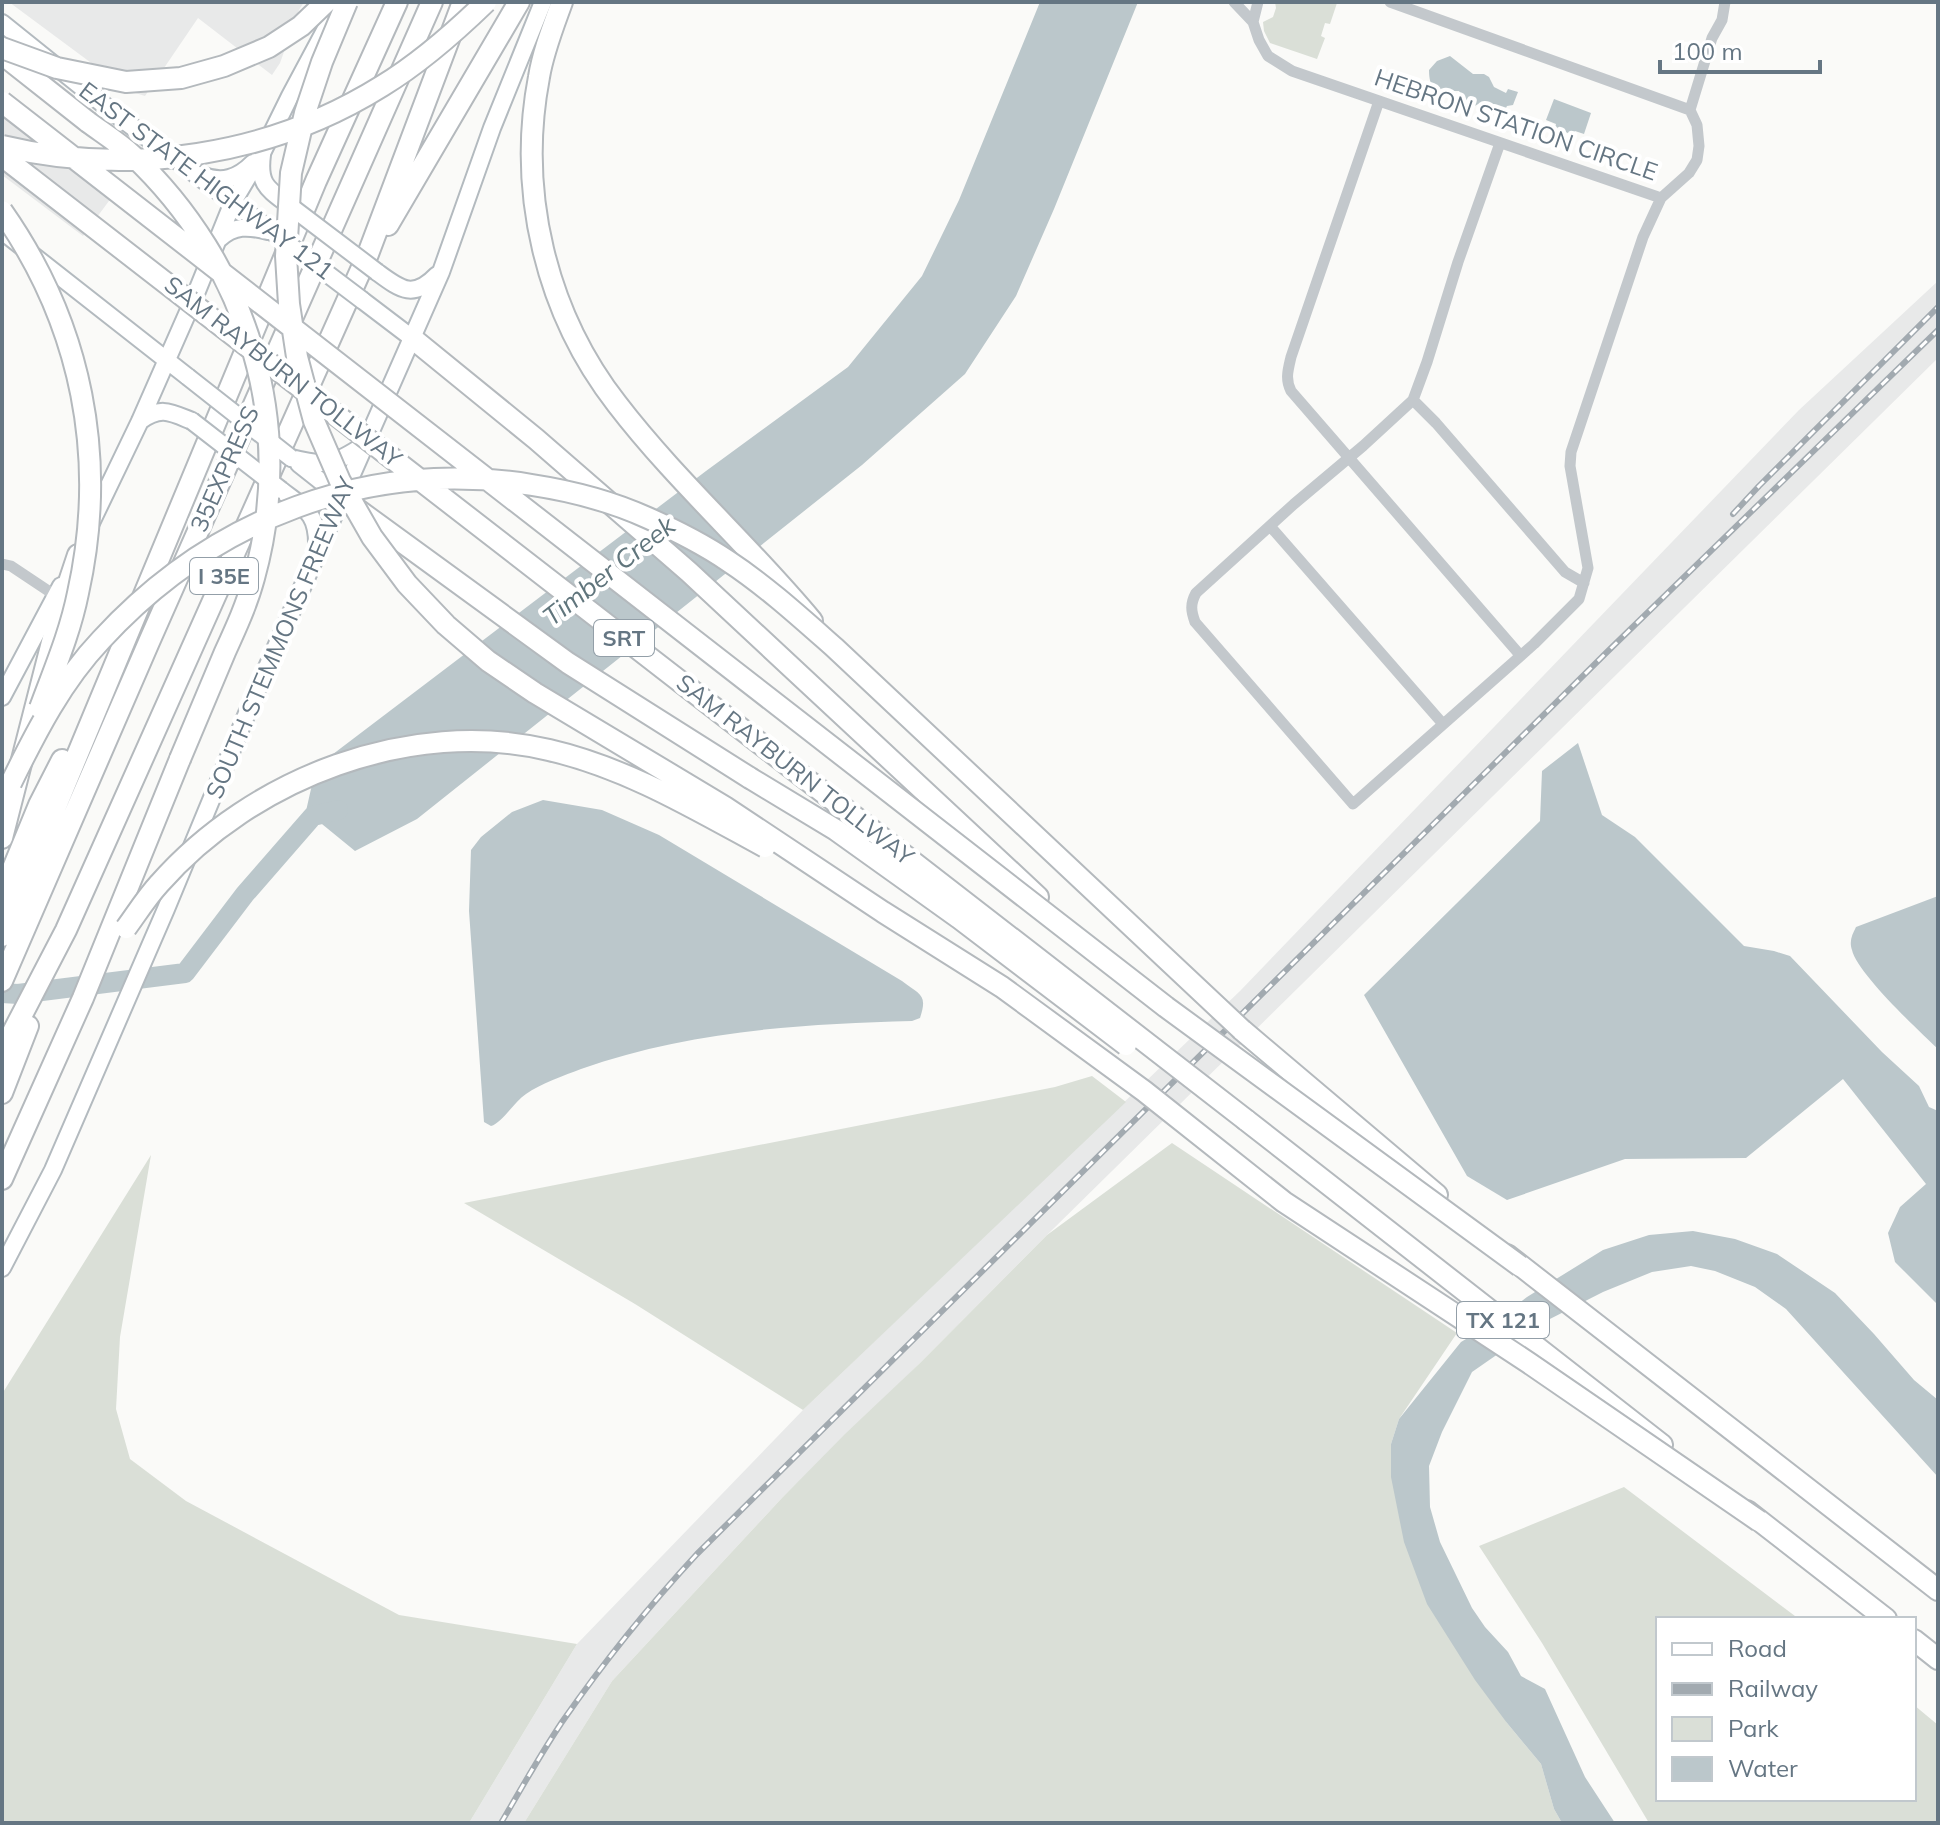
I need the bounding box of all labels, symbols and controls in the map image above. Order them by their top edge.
scale bar [1660,24,1820,74]
text: 100 m [1672,36,1743,66]
street label: HEBRON STATION CIRCLE [1371,61,1662,187]
street label: EAST STATE HIGHWAY 121 [74,75,340,286]
street label: SAM RAYBURN TOLLWAY [159,269,409,474]
street label: 35EXPRESS [183,401,265,536]
street label: SOUTH STEMMONS FREEWAY [199,472,362,803]
water label: Timber Creek [536,508,682,633]
road number: I 35E [190,558,258,594]
road number: SRT [594,620,654,656]
street label: SAM RAYBURN TOLLWAY [671,667,921,872]
road number: TX 121 [1457,1302,1549,1338]
legend [1656,1617,1916,1801]
text: Road [1728,1633,1787,1663]
text: Railway [1728,1673,1818,1703]
text: Park [1728,1713,1779,1743]
text: Water [1728,1753,1798,1783]

